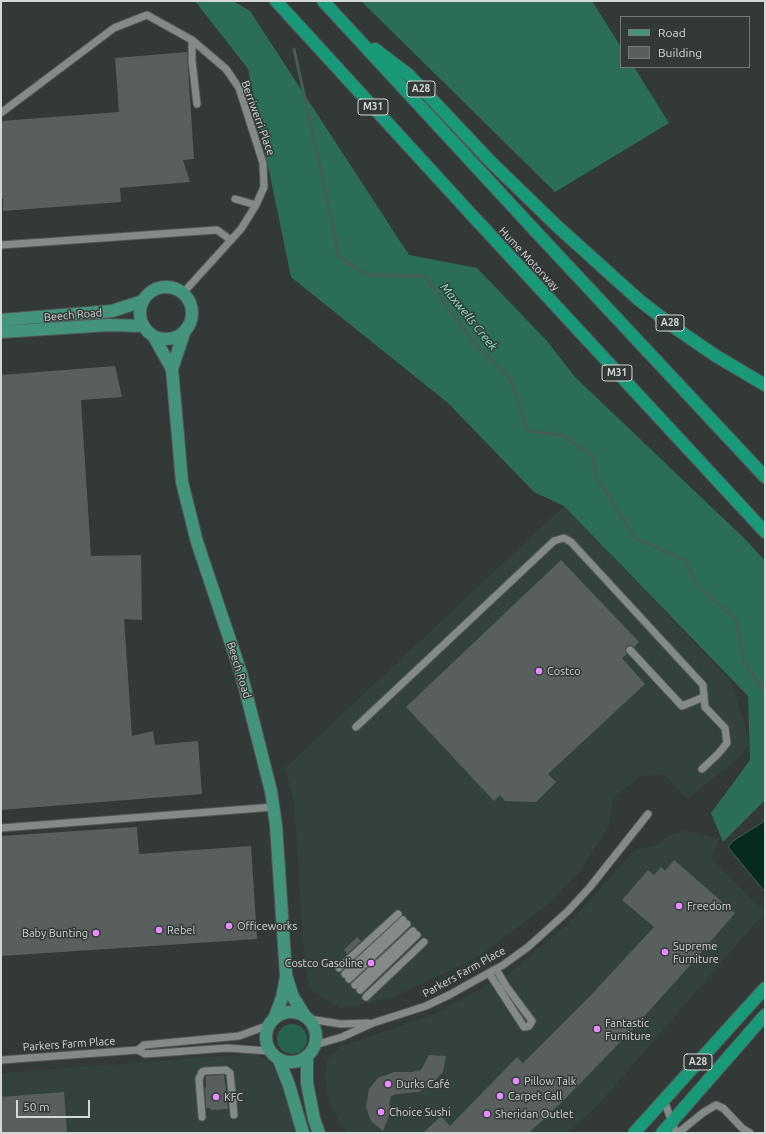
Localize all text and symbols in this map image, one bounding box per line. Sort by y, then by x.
legend [620,16,750,68]
text: Road [658,26,686,39]
text: Building [658,46,702,59]
street label: Berriwerri Place [238,79,278,157]
road number: A28 [407,81,435,97]
road number: M31 [358,99,388,115]
street label: Hume Motorway [496,224,562,294]
water label: Maxwells Creek [437,280,501,354]
street label: Beech Road [43,306,103,324]
road number: A28 [656,315,684,331]
road number: M31 [602,365,632,381]
street label: Beech Road [224,640,254,700]
place label: Costco [547,664,581,678]
marker: Costco [534,666,544,676]
place label: Freedom [687,899,731,913]
marker: Freedom [674,901,684,911]
place label: Officeworks [237,919,297,933]
marker: Officeworks [224,921,234,931]
place label: Rebel [167,923,195,937]
marker: Rebel [154,925,164,935]
place label: Baby Bunting [22,926,88,940]
marker: Baby Bunting [91,928,101,938]
place label: Supreme Furniture [673,939,719,965]
street label: Parkers Farm Place [420,944,508,1000]
marker: Supreme Furniture [660,947,670,957]
place label: Costco Gasoline [285,956,363,970]
marker: Costco Gasoline [366,958,376,968]
place label: Fantastic Furniture [605,1016,651,1042]
marker: Fantastic Furniture [592,1024,602,1034]
street label: Parkers Farm Place [22,1034,116,1054]
road number: A28 [684,1054,712,1070]
place label: Pillow Talk [524,1074,576,1088]
marker: Pillow Talk [511,1076,521,1086]
place label: Durks Café [396,1077,450,1091]
marker: Durks Café [383,1079,393,1089]
place label: Carpet Call [508,1089,562,1103]
place label: KFC [224,1090,243,1104]
marker: Carpet Call [495,1091,505,1101]
scale bar [18,1092,92,1118]
marker: KFC [211,1092,221,1102]
text: 50 m [23,1100,50,1113]
place label: Choice Sushi [389,1105,451,1119]
marker: Choice Sushi [376,1107,386,1117]
place label: Sheridan Outlet [495,1107,573,1121]
marker: Sheridan Outlet [482,1109,492,1119]

